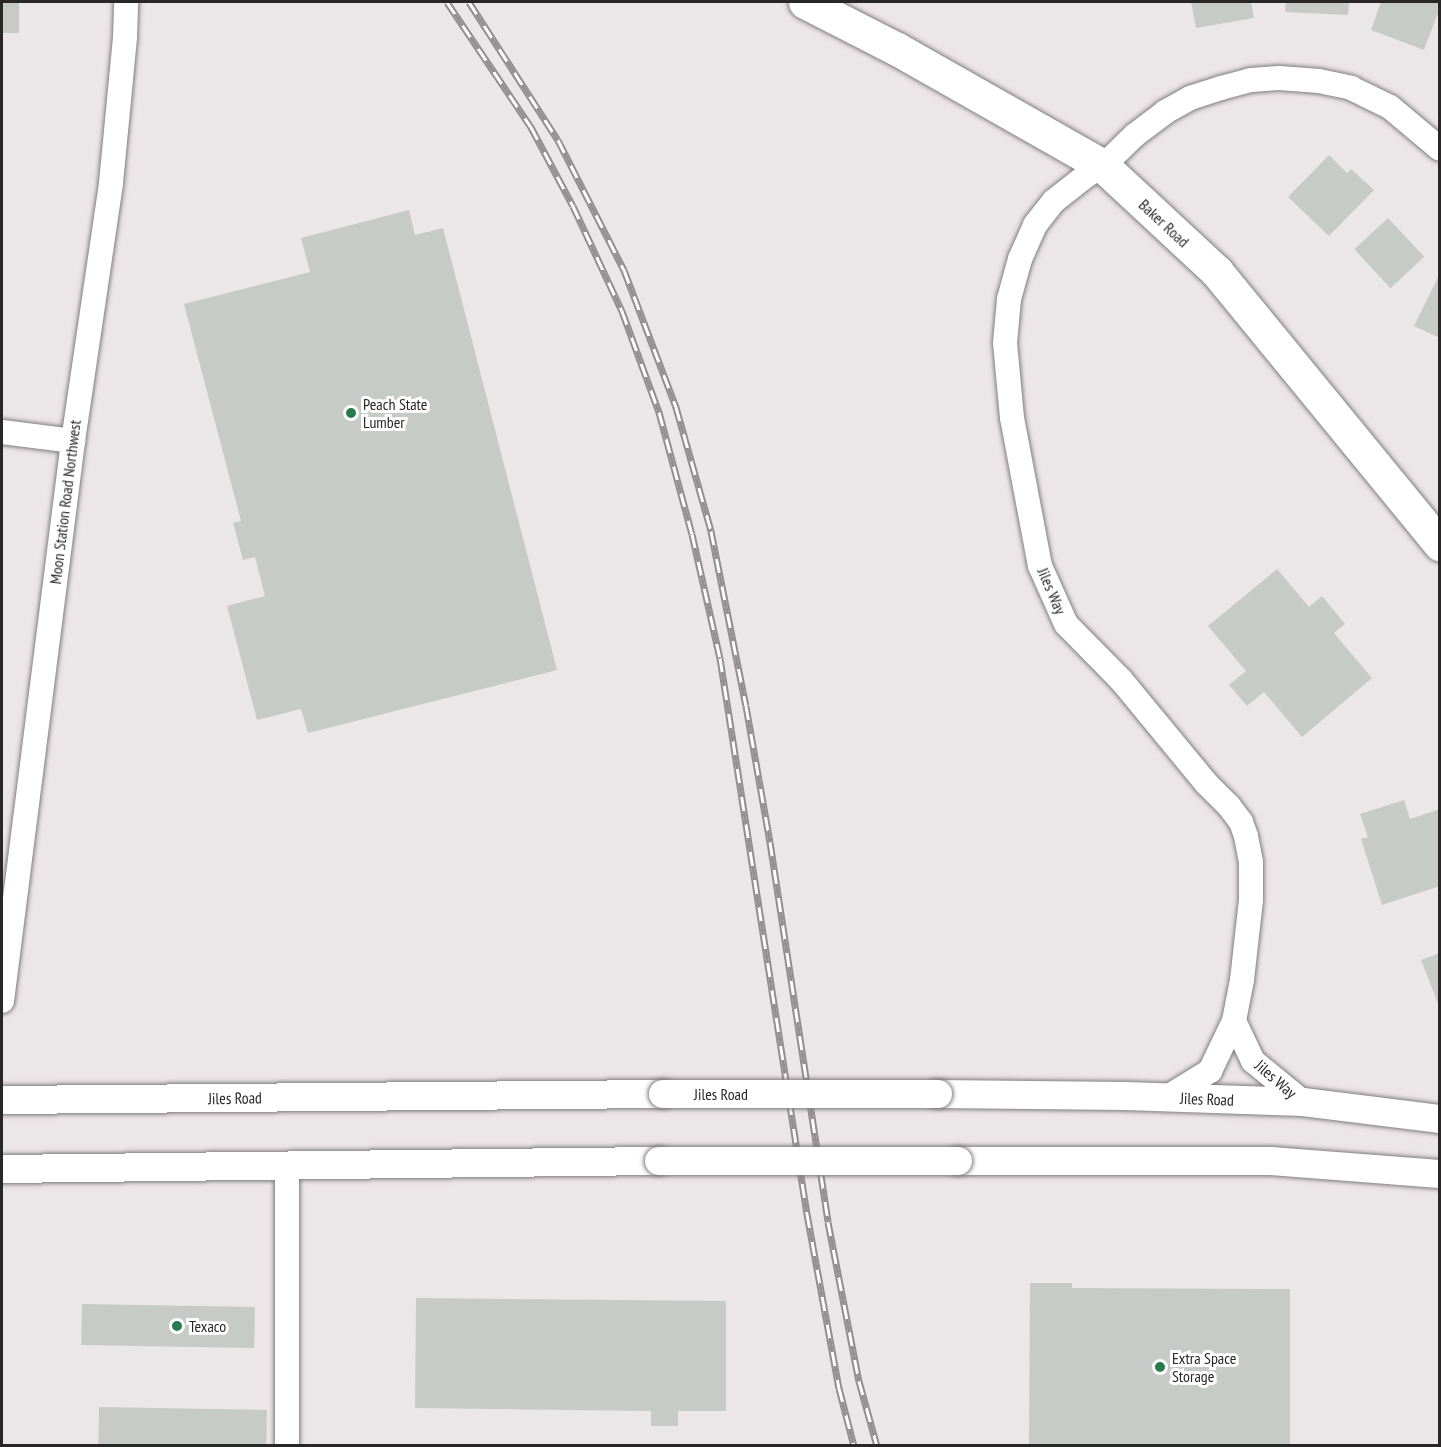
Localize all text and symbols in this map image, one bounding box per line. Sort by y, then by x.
street label: Baker Road [1135,195,1193,251]
place label: Peach State Lumber [363,394,427,432]
marker: Peach State Lumber [344,406,358,420]
street label: Moon Station Road Northwest [45,419,85,585]
street label: Jiles Way [1034,565,1070,617]
street label: Jiles Way [1251,1056,1301,1102]
street label: Jiles Road [694,1084,748,1104]
street label: Jiles Road [208,1088,262,1108]
street label: Jiles Road [1180,1088,1234,1110]
place label: Texaco [189,1316,226,1336]
marker: Texaco [170,1319,184,1333]
place label: Extra Space Storage [1172,1348,1236,1386]
marker: Extra Space Storage [1153,1360,1167,1374]

